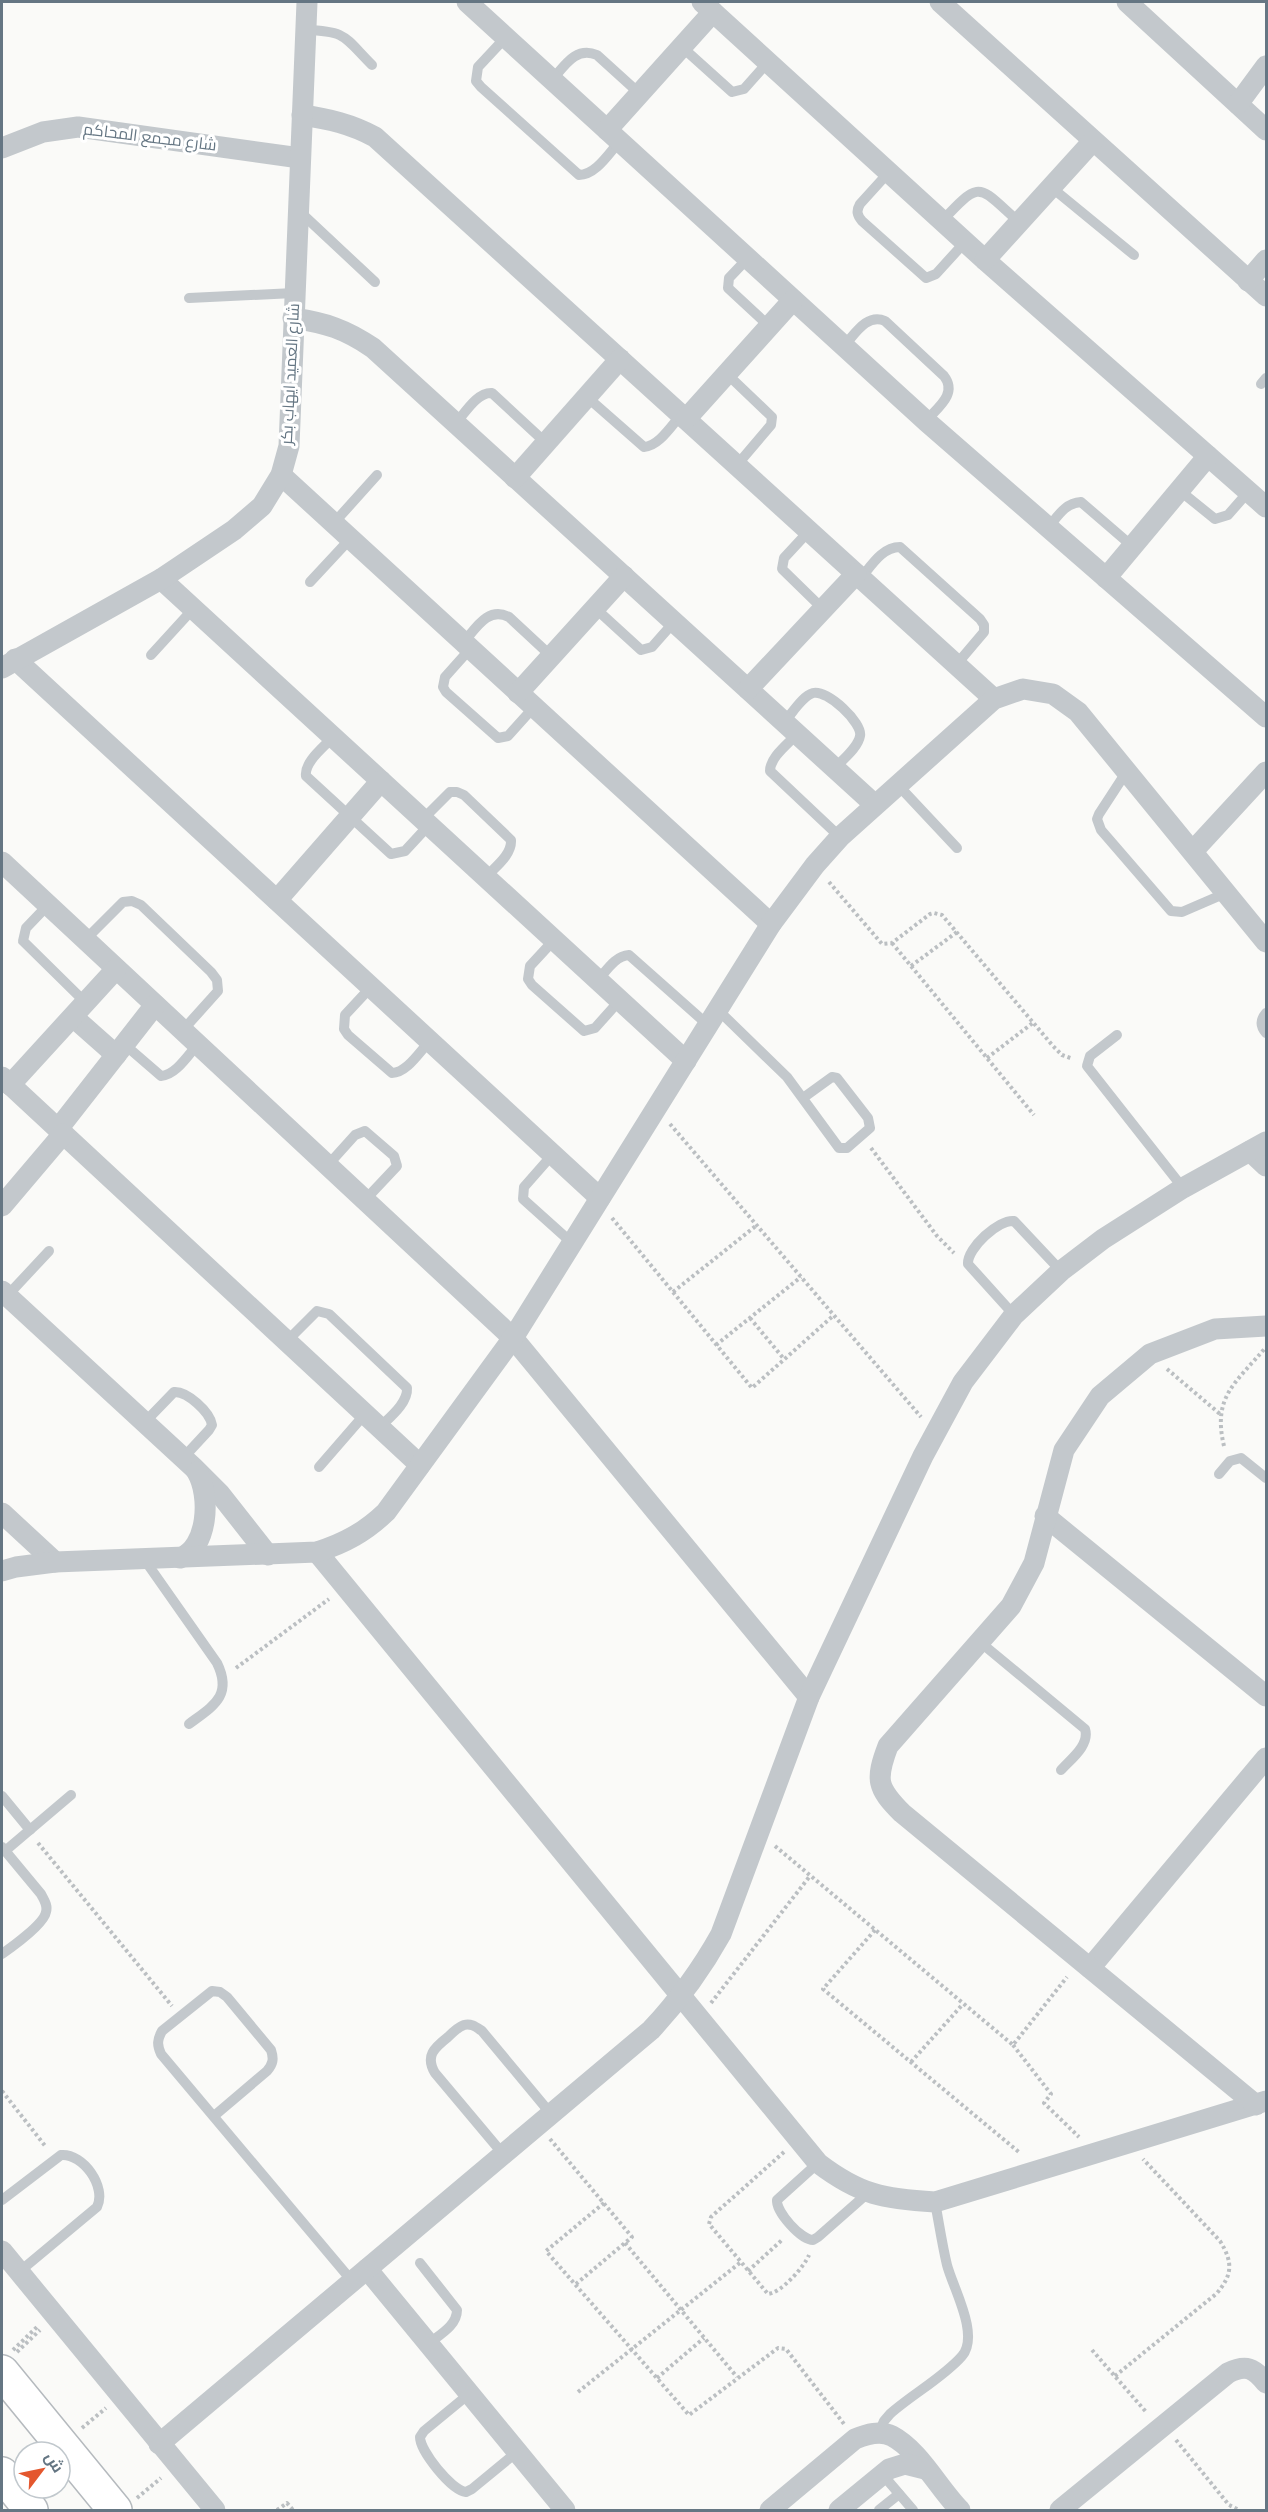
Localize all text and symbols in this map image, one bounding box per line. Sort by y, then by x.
street label: شارع مجمع المحاكم [82,119,218,157]
street label: شارع العميد ايهاب بكر [277,303,305,446]
north arrow [12,2440,72,2500]
text: ش [41,2449,68,2476]

